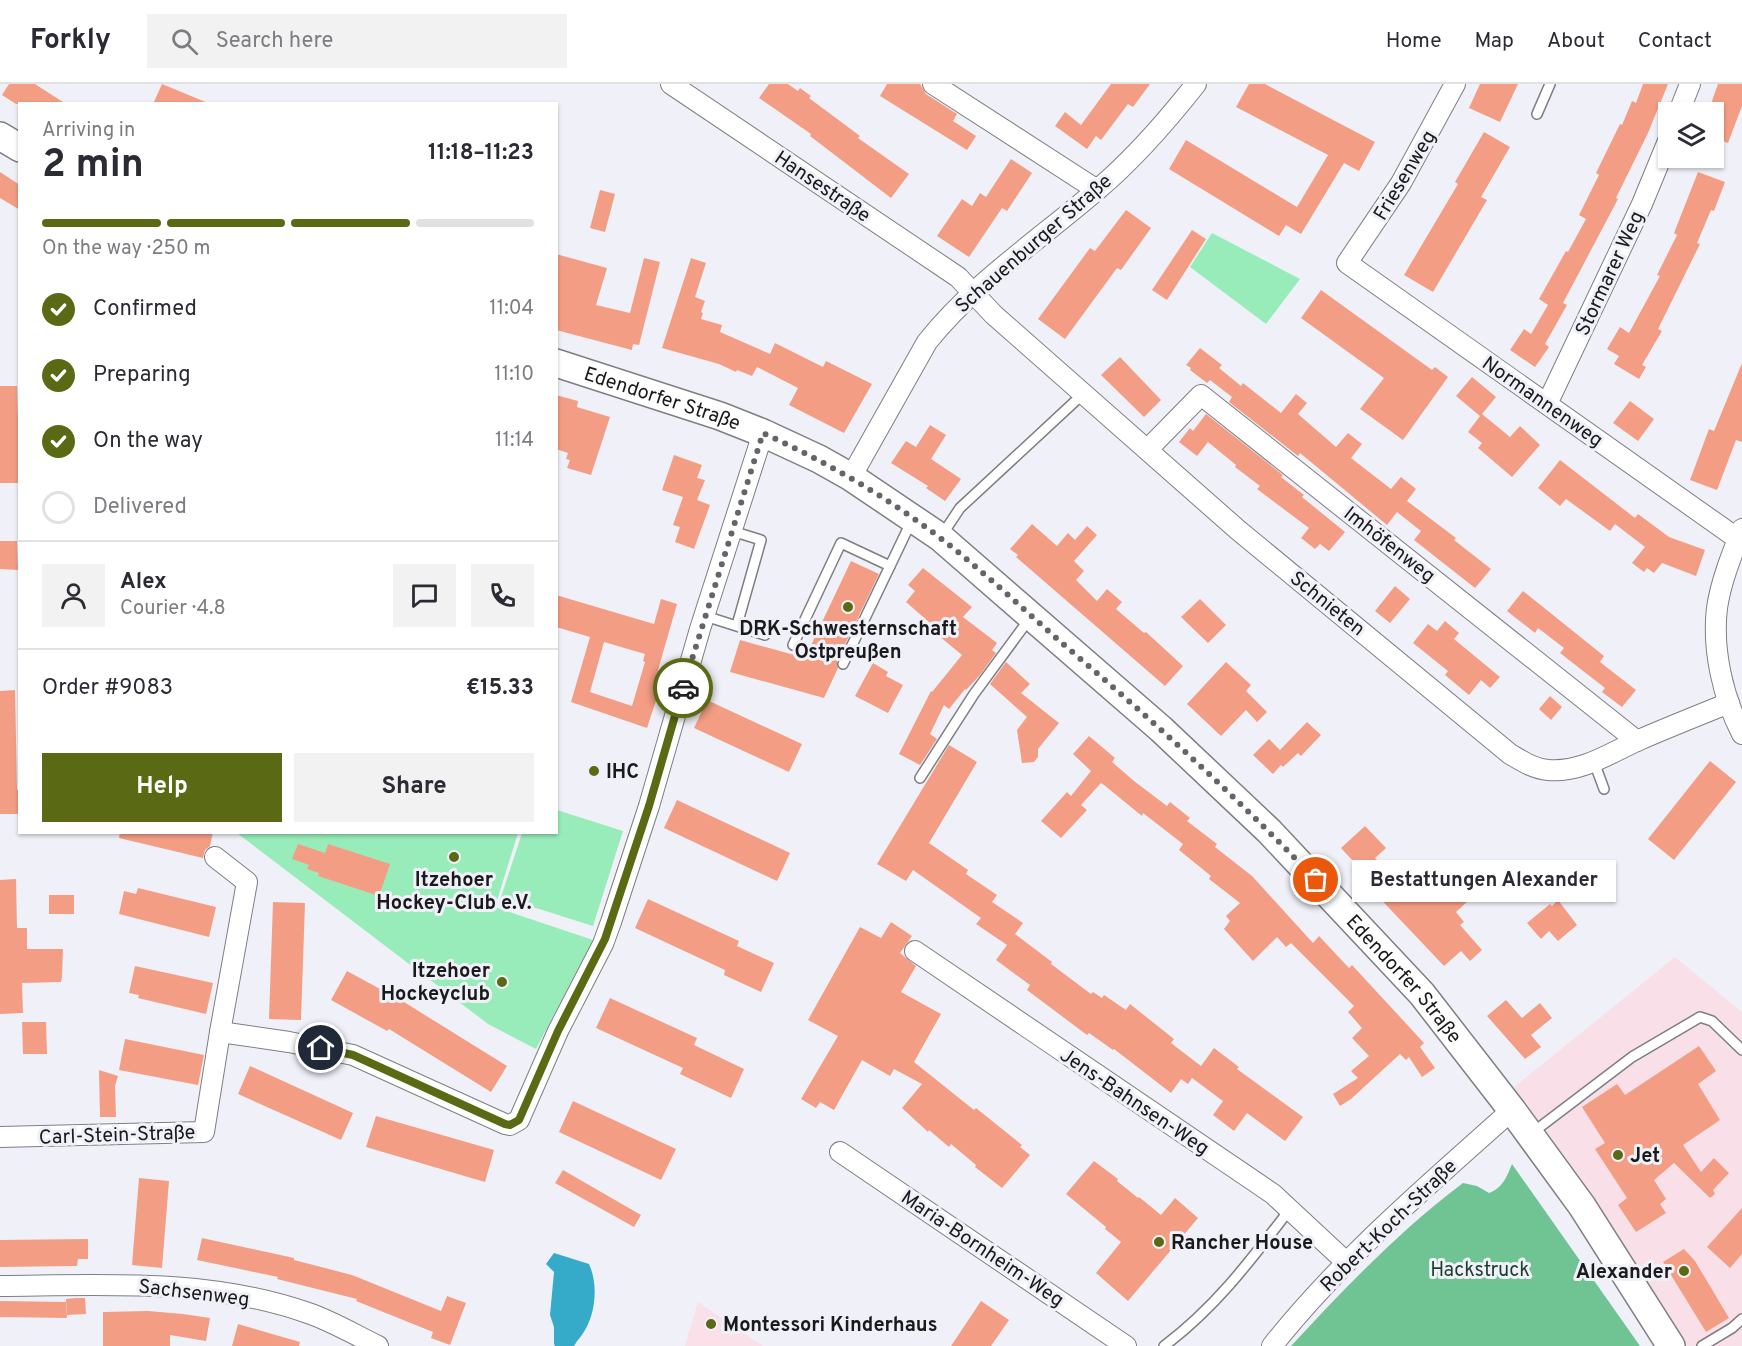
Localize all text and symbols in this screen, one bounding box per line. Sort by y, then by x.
search box [147,14,567,68]
text: Forkly [30,23,111,59]
icon: search [168,25,201,58]
text: Search here [216,28,333,55]
text: Home [1386,28,1442,55]
text: Map [1475,28,1514,55]
text: About [1547,28,1605,55]
text: Contact [1638,28,1712,55]
map controls [1658,102,1724,168]
button: layers [1658,102,1724,168]
text: Arriving in [42,118,135,144]
street label: Friesenweg [1369,126,1443,226]
text: 11:18–11:23 [428,140,534,167]
text: 2 min [42,142,144,191]
street label: Hansestraße [769,146,875,229]
street label: Schauenburger Straße [950,169,1118,320]
street label: Stormarer Weg [1571,207,1651,340]
text: On the way · 250 m [42,236,210,262]
icon: check [42,293,75,326]
text: Confirmed [93,296,197,323]
text: 11:04 [489,296,534,322]
street label: Normannenweg [1476,351,1608,454]
icon: check [42,359,75,392]
text: Preparing [93,362,191,389]
text: 11:10 [494,362,534,388]
street label: Edendorfer Straße [580,362,744,438]
icon: check [42,425,75,458]
text: On the way [93,428,203,455]
text: 11:14 [495,428,534,454]
text: Delivered [93,494,187,521]
street label: Imhöfenweg [1337,501,1440,590]
button: person [42,564,105,627]
button: chat [393,564,456,627]
button: phone [471,564,534,627]
street label: Schnieten [1284,566,1370,643]
text: Alex [120,569,167,596]
text: Courier · 4.8 [120,596,226,622]
marker: DRK-Schwesternschaft Ostpreußen [841,600,855,614]
place label: DRK-Schwesternschaft Ostpreußen [739,617,957,666]
courier [653,658,713,718]
icon: car [667,672,700,705]
text: Order #9083 [42,675,173,702]
text: €15.33 [466,675,534,702]
button: Help [42,753,282,822]
button: Share [294,753,534,822]
place label: IHC [606,760,639,786]
marker: IHC [587,764,601,778]
marker: Itzehoer Hockey-Club e.V. [447,850,461,864]
pin [1290,854,1341,905]
callout: Bestattungen Alexander [1352,859,1616,901]
icon: bag [1299,863,1332,896]
place label: Itzehoer Hockey-Club e.V. [376,868,532,917]
text: Bestattungen Alexander [1370,868,1598,894]
street label: Edendorfer Straße [1339,910,1466,1049]
place label: Itzehoer Hockeyclub [381,959,491,1008]
marker: Itzehoer Hockeyclub [495,975,509,989]
pin [295,1022,346,1073]
icon: home [304,1031,337,1064]
street label: Jens-Bahnsen-Weg [1054,1043,1214,1162]
street label: Carl-Stein-Straße [38,1120,196,1152]
place label: Jet [1630,1144,1660,1170]
marker: Jet [1611,1148,1625,1162]
street label: Robert-Koch-Straße [1315,1154,1463,1298]
street label: Maria-Bornheim-Weg [895,1185,1068,1314]
place label: Rancher House [1171,1231,1313,1257]
marker: Rancher House [1152,1235,1166,1249]
park label: Hackstruck [1430,1258,1530,1284]
place label: Alexander [1576,1260,1673,1286]
marker: Alexander [1677,1264,1691,1278]
street label: Sachsenweg [137,1274,251,1314]
place label: Montessori Kinderhaus [723,1313,938,1339]
marker: Montessori Kinderhaus [704,1317,718,1331]

